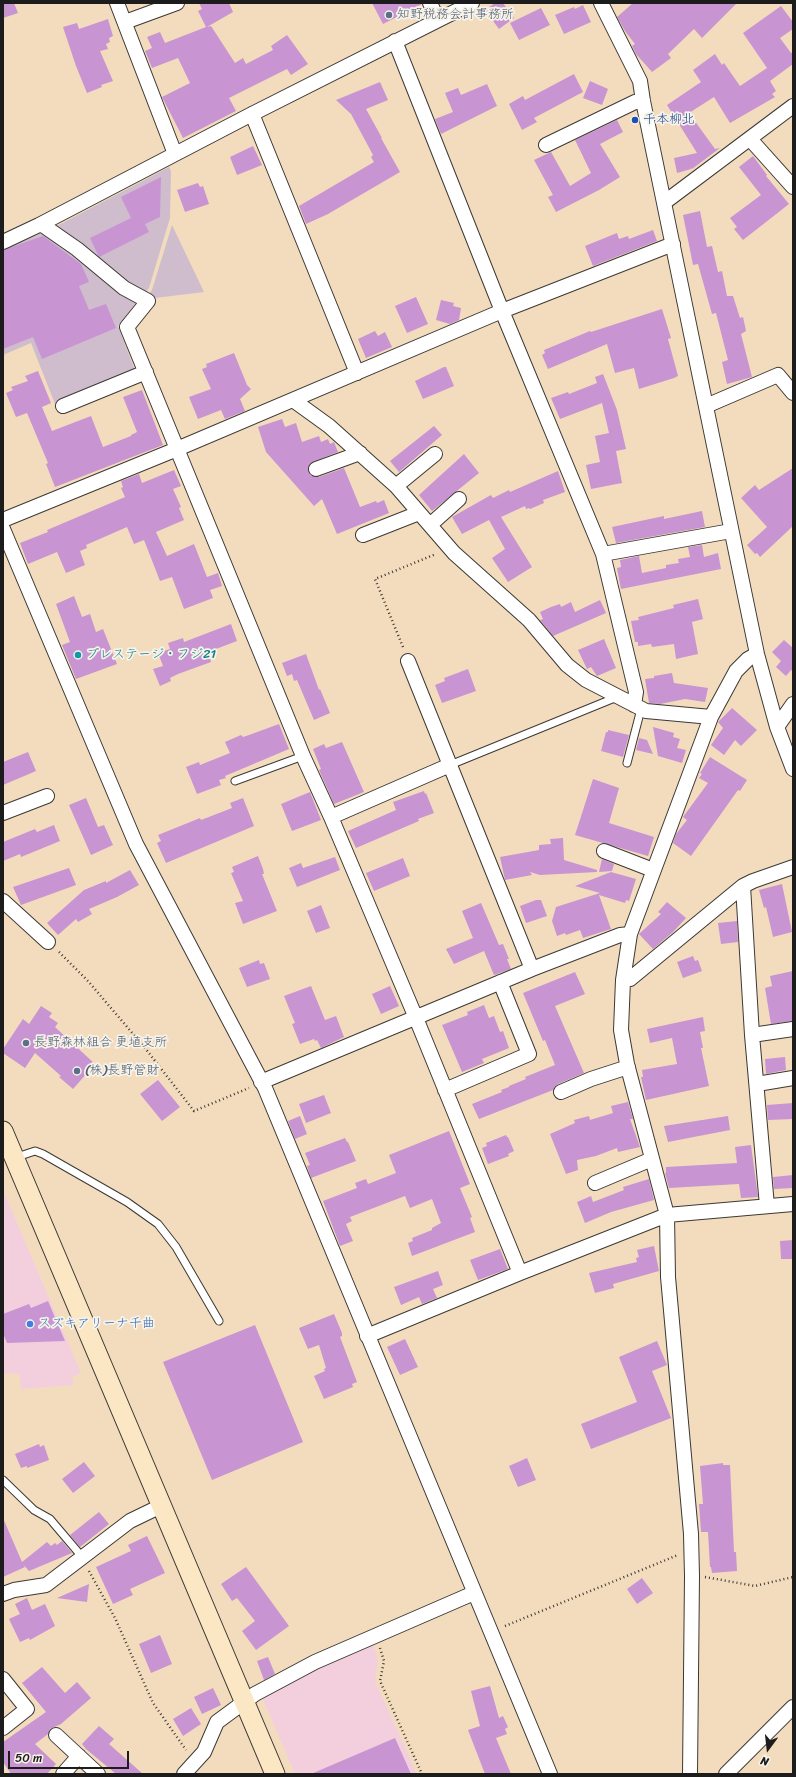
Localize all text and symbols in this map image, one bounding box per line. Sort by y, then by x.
place label: 知野税務会計事務所 [397,7,514,23]
marker: 知野税務会計事務所 [384,10,394,20]
place label: 千本柳北 [643,112,695,128]
marker: 千本柳北 [630,115,640,125]
place label: プレステージ・フジ21 [86,647,216,663]
marker: プレステージ・フジ21 [73,650,83,660]
place label: 長野森林組合 更埴支所 [34,1035,167,1051]
marker: 長野森林組合 更埴支所 [21,1038,31,1048]
place label: (株)長野管財 [85,1063,159,1079]
marker: (株)長野管財 [72,1066,82,1076]
place label: スズキアリーナ千曲 [38,1316,155,1332]
marker: スズキアリーナ千曲 [25,1319,35,1329]
north arrow [748,1729,788,1769]
scale bar [10,1743,131,1769]
text: 50 m [15,1747,42,1769]
text: N [759,1751,771,1771]

